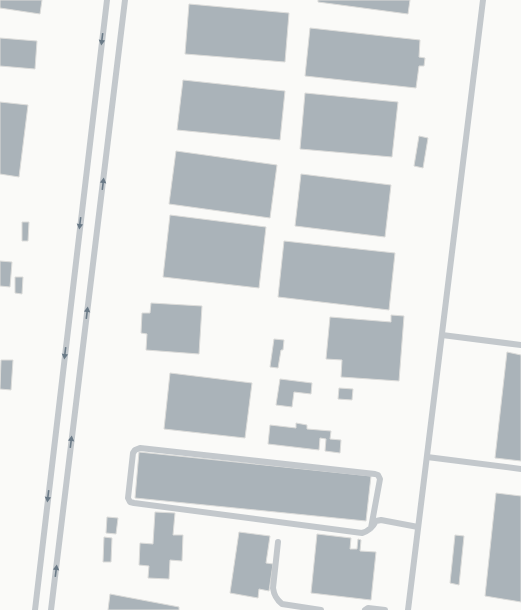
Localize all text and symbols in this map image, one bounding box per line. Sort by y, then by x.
one-way arrow [99,33,105,45]
one-way arrow [100,178,106,190]
one-way arrow [77,217,83,229]
one-way arrow [84,307,90,319]
one-way arrow [62,346,68,359]
one-way arrow [68,436,75,448]
one-way arrow [45,490,51,502]
one-way arrow [53,565,59,577]

